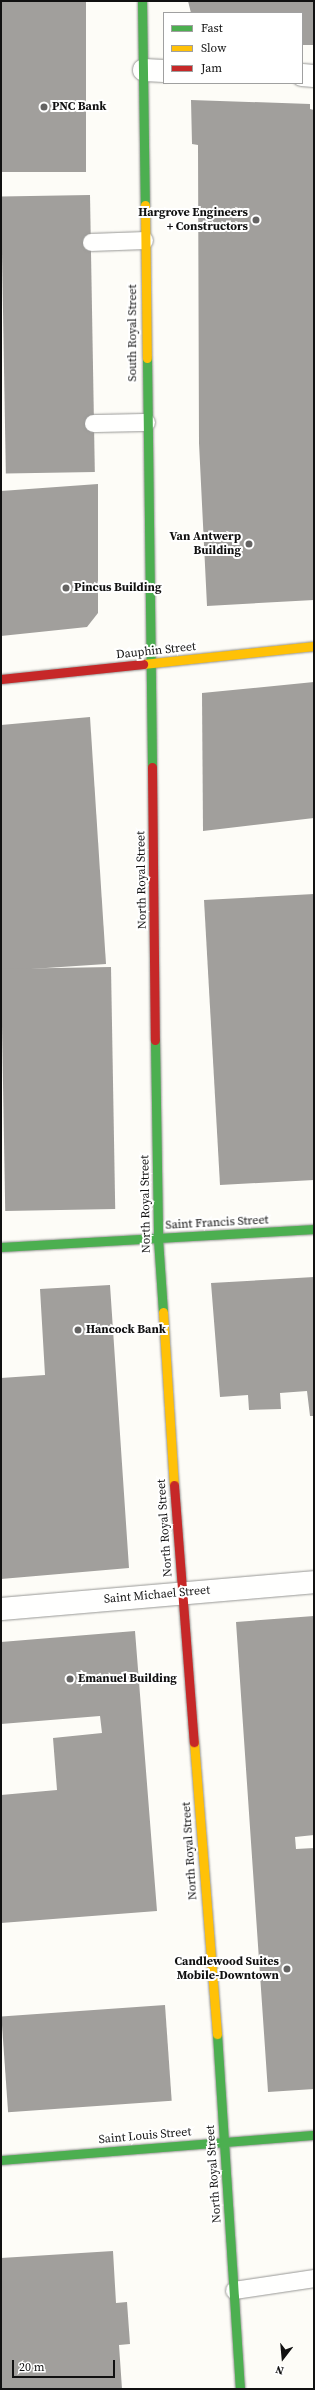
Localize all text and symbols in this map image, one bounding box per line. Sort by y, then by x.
legend [163,12,303,84]
text: Fast [201,20,223,36]
text: Slow [201,40,226,56]
text: Jam [201,60,222,76]
place label: PNC Bank [52,100,107,114]
marker: PNC Bank [39,102,49,112]
place label: Hargrove Engineers + Constructors [138,206,248,234]
marker: Hargrove Engineers + Constructors [251,215,261,225]
street label: South Royal Street [126,284,140,382]
place label: Van Antwerp Building [170,530,241,558]
marker: Van Antwerp Building [244,539,254,549]
place label: Pincus Building [74,581,161,595]
marker: Pincus Building [61,583,71,593]
street label: Dauphin Street [115,640,197,662]
street label: North Royal Street [134,831,150,929]
street label: North Royal Street [138,1155,154,1253]
street label: Saint Francis Street [165,1213,269,1233]
place label: Hancock Bank [86,1323,166,1337]
marker: Hancock Bank [73,1325,83,1335]
street label: North Royal Street [154,1479,176,1577]
street label: Saint Michael Street [103,1583,211,1607]
place label: Emanuel Building [78,1672,177,1686]
marker: Emanuel Building [65,1674,75,1684]
street label: North Royal Street [179,1802,201,1900]
place label: Candlewood Suites Mobile-Downtown [175,1955,279,1983]
marker: Candlewood Suites Mobile-Downtown [282,1964,292,1974]
street label: Saint Louis Street [98,2125,192,2147]
street label: North Royal Street [203,2125,225,2223]
north arrow [263,2338,303,2378]
scale bar [14,2352,117,2378]
text: 20 m [19,2359,45,2375]
text: N [274,2362,285,2378]

